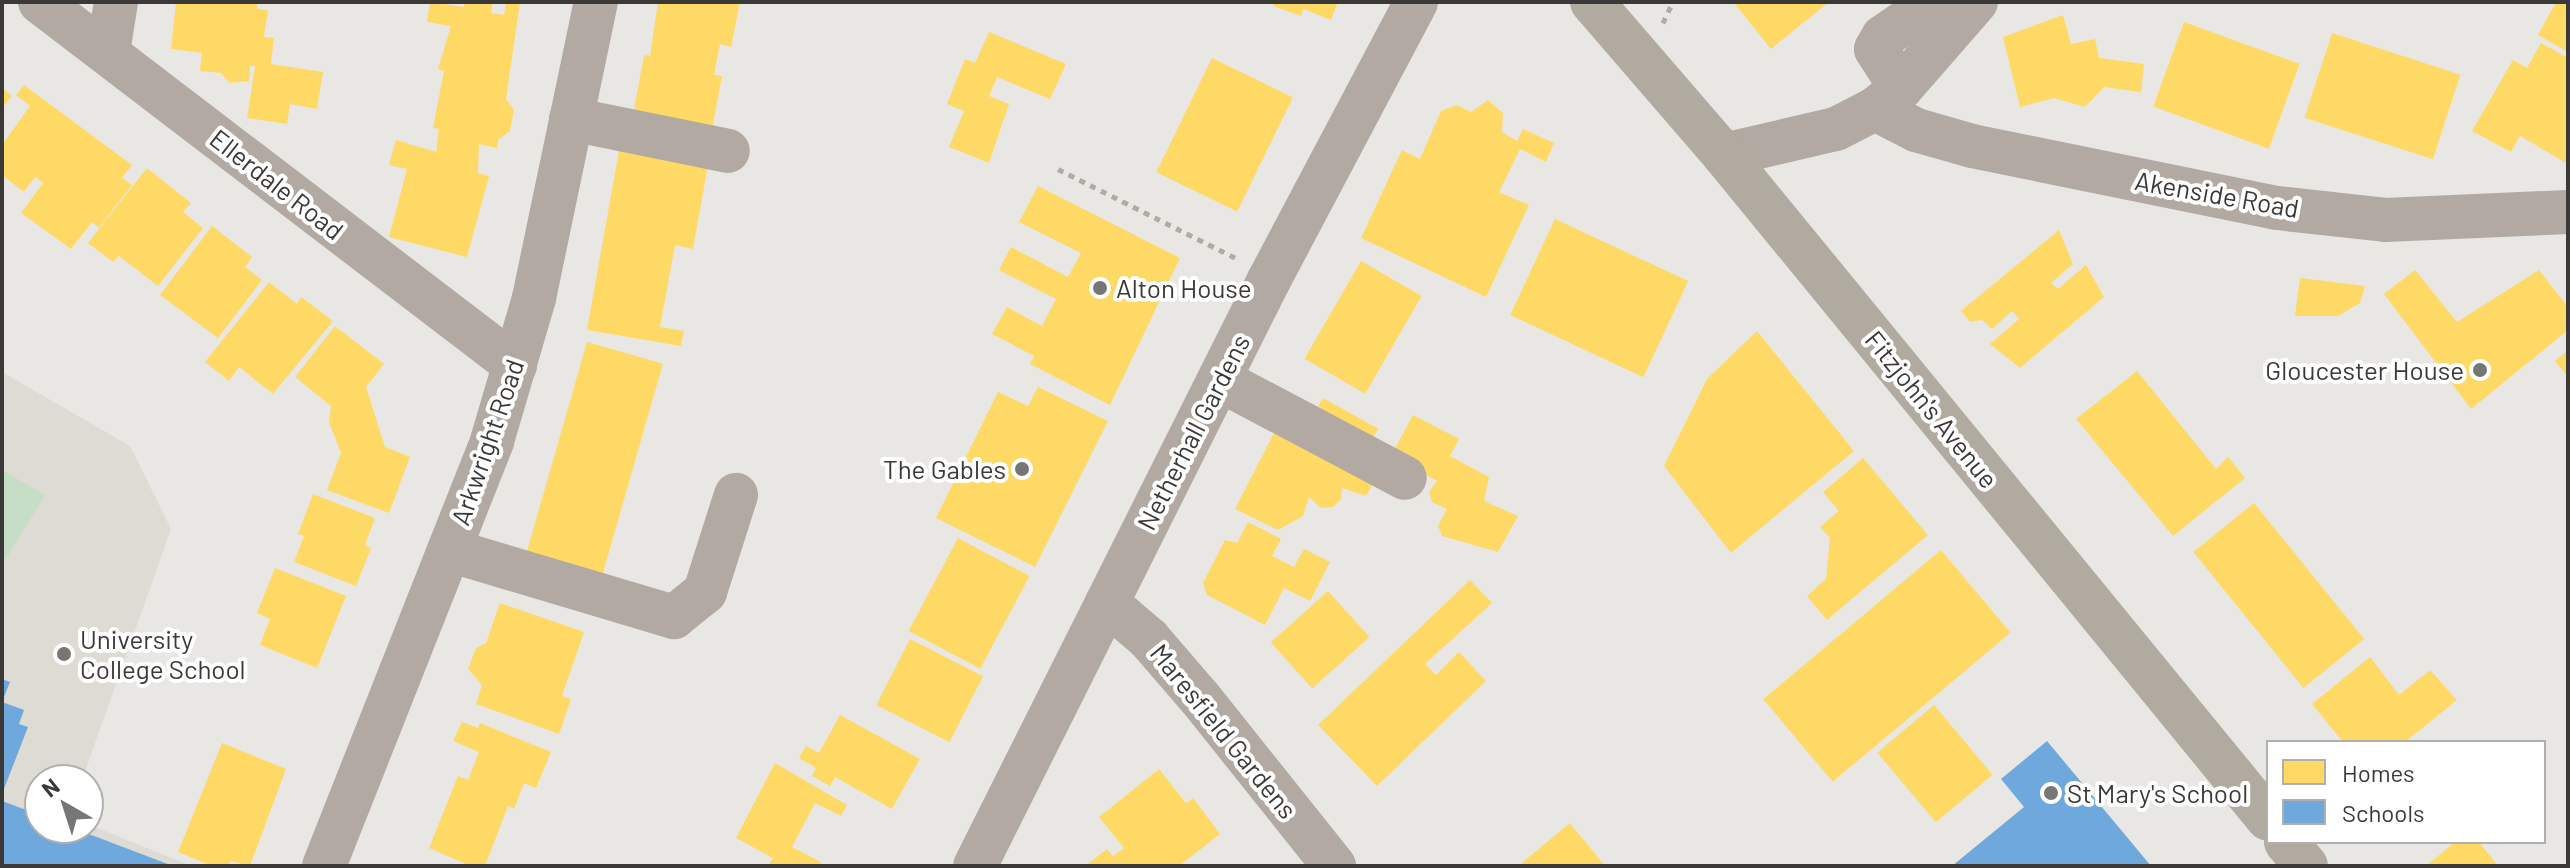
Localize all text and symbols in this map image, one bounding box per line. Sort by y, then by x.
street label: Ellerdale Road [204,122,350,246]
street label: Akenside Road [2133,164,2301,224]
place label: Alton House [1116,272,1252,304]
marker: Alton House [1091,279,1109,297]
street label: Fitzjohn's Avenue [1859,324,2005,494]
street label: Netherhall Gardens [1130,329,1256,535]
place label: Gloucester House [2265,354,2464,386]
street label: Arkwright Road [444,355,530,529]
marker: Gloucester House [2471,361,2489,379]
place label: The Gables [883,453,1006,485]
marker: The Gables [1013,460,1031,478]
place label: University College School [80,623,246,684]
street label: Maresfield Gardens [1144,637,1304,825]
marker: University College School [55,645,73,663]
legend [2266,740,2546,844]
text: Homes [2342,758,2415,787]
north arrow [24,764,104,844]
text: N [36,772,64,802]
place label: St Mary's School [2067,777,2248,809]
marker: St Mary's School [2042,784,2060,802]
text: Schools [2342,798,2425,827]

